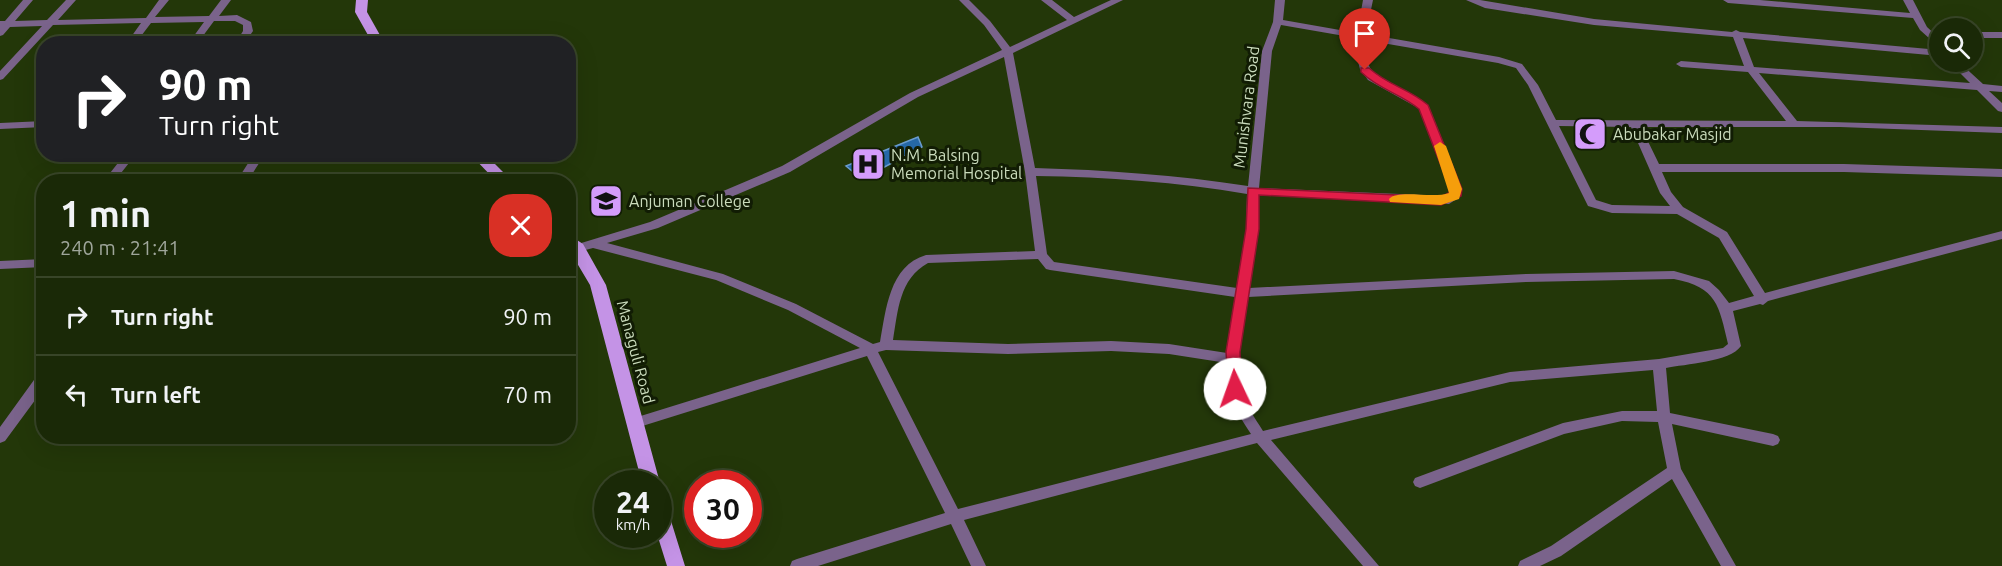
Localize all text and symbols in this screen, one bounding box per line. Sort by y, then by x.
pin [1339,8,1390,70]
icon: arrive [1348,17,1381,50]
map controls [1929,18,1983,72]
button: search [1929,18,1983,72]
street label: Munishvara Road [1230,45,1262,169]
icon: right [60,60,138,138]
text: 90 m [159,61,253,108]
text: Turn right [159,110,279,140]
mosque icon: Abubakar Masjid [1572,116,1608,152]
place label: Abubakar Masjid [1613,125,1732,143]
hospital icon: N.M. Balsing Memorial Hospital [850,146,886,182]
place label: N.M. Balsing Memorial Hospital [891,146,1022,182]
school or university icon: Anjuman College [588,183,624,219]
place label: Anjuman College [629,192,751,210]
text: 1 min [60,193,151,234]
button: close [489,194,552,257]
text: 240 m · 21:41 [60,236,180,259]
street label: Managuli Road [614,298,658,406]
icon: right [60,300,93,333]
text: Turn right [111,304,213,329]
text: 90 m [503,304,552,329]
position arrow [1203,357,1267,421]
icon: left [60,378,93,411]
text: Turn left [111,382,201,407]
text: 70 m [503,382,552,407]
speed limit sign: 30 [684,470,762,548]
text: 24 [616,485,650,519]
text: km/h [616,516,650,533]

